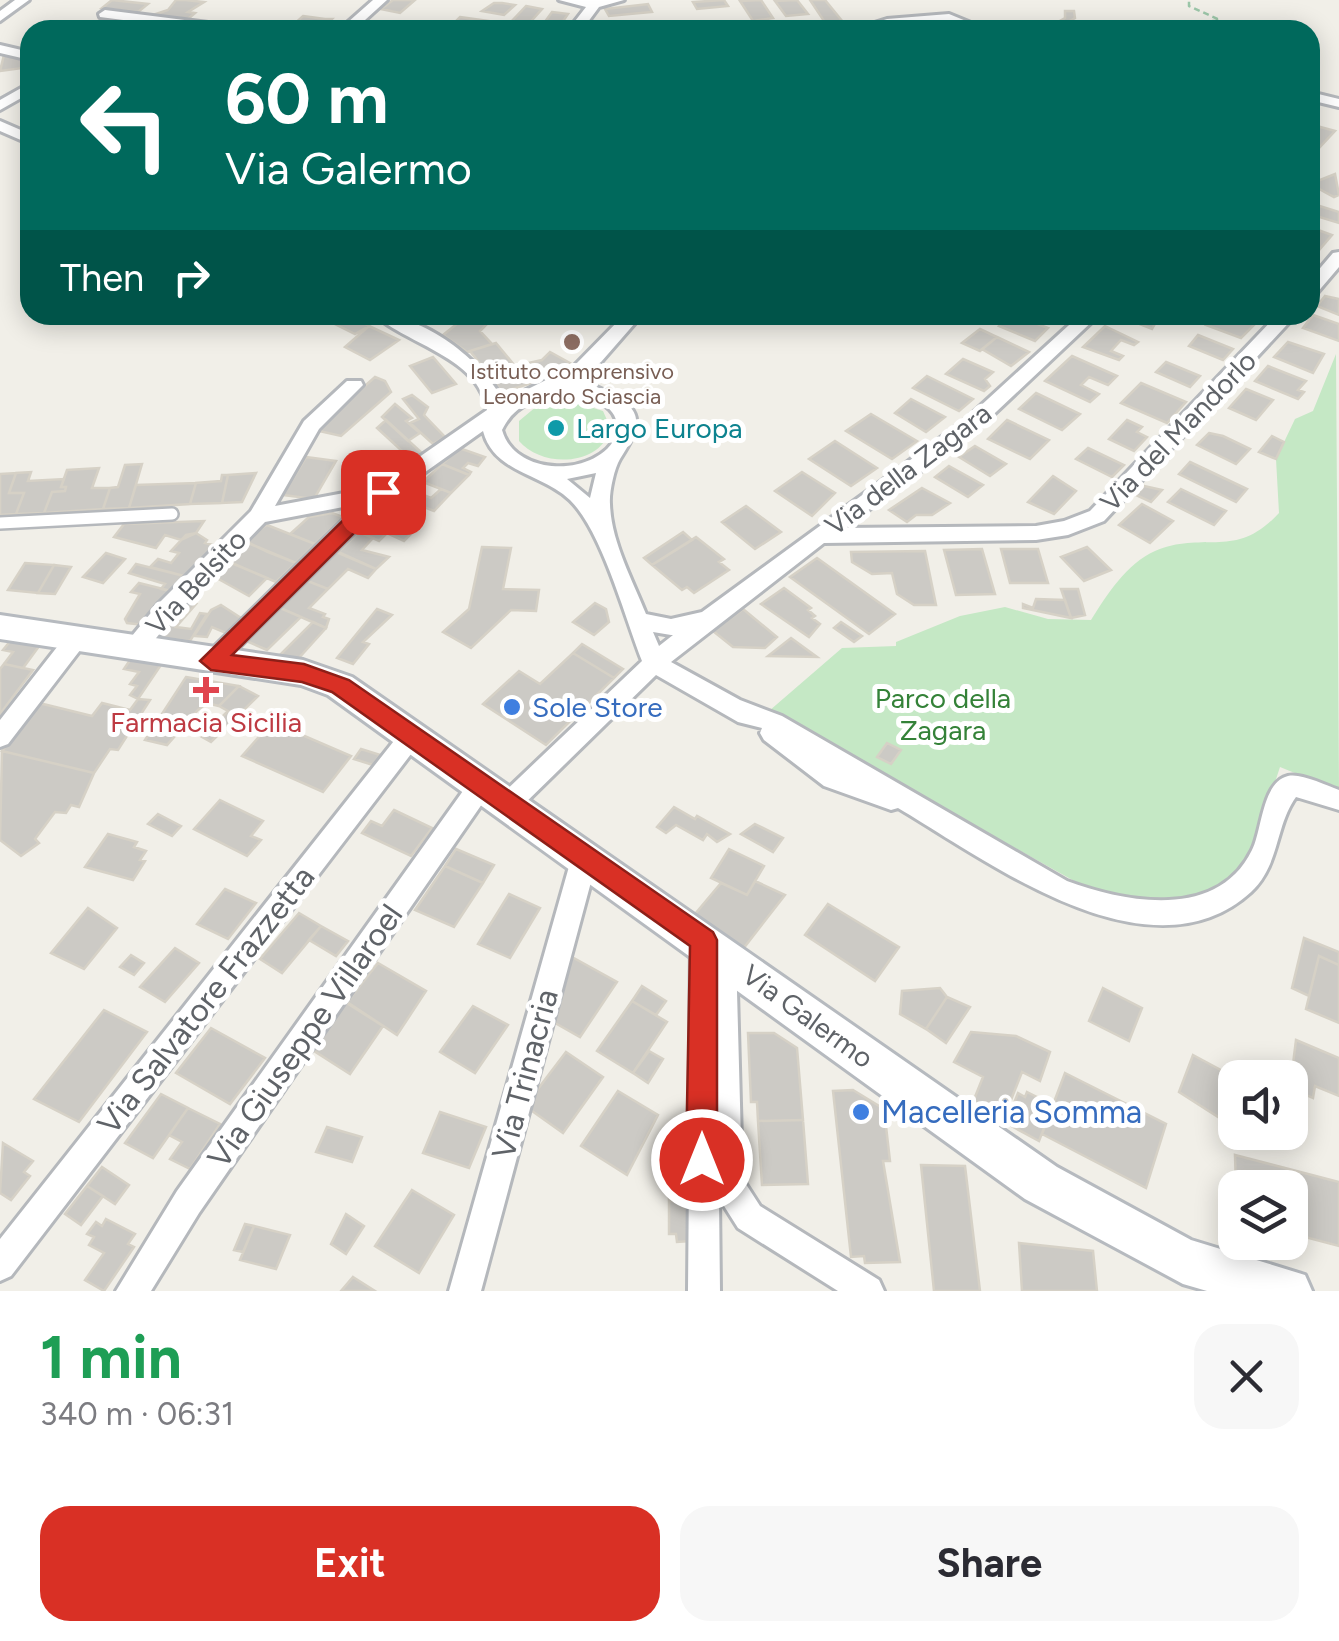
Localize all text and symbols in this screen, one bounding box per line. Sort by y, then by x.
text: 60 m [225,56,389,141]
icon: left [60,60,190,190]
text: Via Galermo [225,141,472,195]
icon: right [164,250,219,305]
text: Then [60,255,144,301]
marker: Istituto comprensivo Leonardo Sciascia [561,331,583,353]
street label: Via del Mandorlo [1093,344,1263,518]
place label: Istituto comprensivo Leonardo Sciascia [470,358,674,410]
street label: Via della Zagara [818,396,998,542]
place label: Largo Europa [576,411,743,445]
marker: Largo Europa [545,417,567,439]
pin [341,450,426,535]
icon: arrive [356,465,411,520]
street label: Via Belsito [139,522,253,642]
marker: Farmacia Sicilia [195,679,217,701]
park label: Parco della Zagara [875,681,1011,747]
place label: Sole Store [532,690,663,724]
marker: Sole Store [501,696,523,718]
place label: Farmacia Sicilia [110,705,302,739]
street label: Via Salvatore Frazzetta [90,858,322,1142]
street label: Via Giuseppe Villaroel [200,897,410,1175]
street label: Via Galermo [736,957,880,1075]
street label: Via Trinacria [484,985,566,1163]
map controls [1218,1060,1308,1260]
button: sound [1218,1060,1308,1150]
place label: Macelleria Somma [881,1093,1142,1131]
marker: Macelleria Somma [850,1101,872,1123]
position arrow [650,1108,754,1212]
button: layers [1218,1170,1308,1260]
text: 1 min [40,1321,182,1393]
button: close [1194,1324,1299,1429]
text: 340 m · 06:31 [40,1395,234,1433]
button: Exit [40,1506,660,1621]
button: Share [680,1506,1299,1621]

